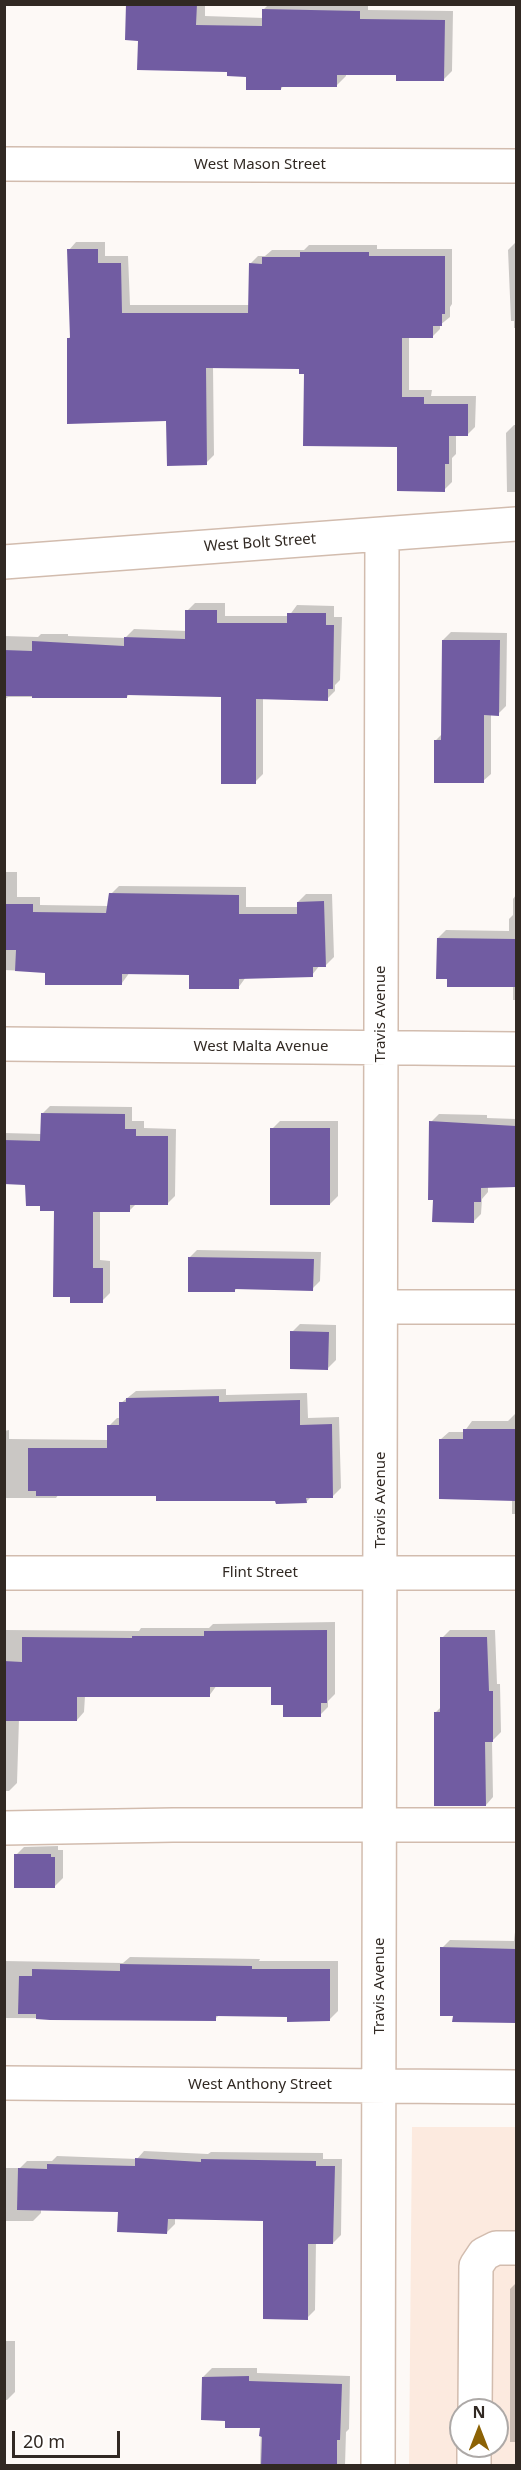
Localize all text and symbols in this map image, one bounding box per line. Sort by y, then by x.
street label: West Mason Street [194,156,326,174]
street label: West Bolt Street [203,530,317,556]
street label: Travis Avenue [372,965,390,1063]
street label: West Malta Avenue [194,1038,328,1056]
street label: Travis Avenue [372,1451,390,1549]
street label: Flint Street [222,1564,298,1582]
street label: Travis Avenue [371,1937,389,2035]
street label: West Anthony Street [188,2076,332,2094]
north arrow [449,2398,509,2458]
text: N [472,2401,486,2423]
scale bar [15,2419,123,2457]
text: 20 m [23,2429,65,2453]

